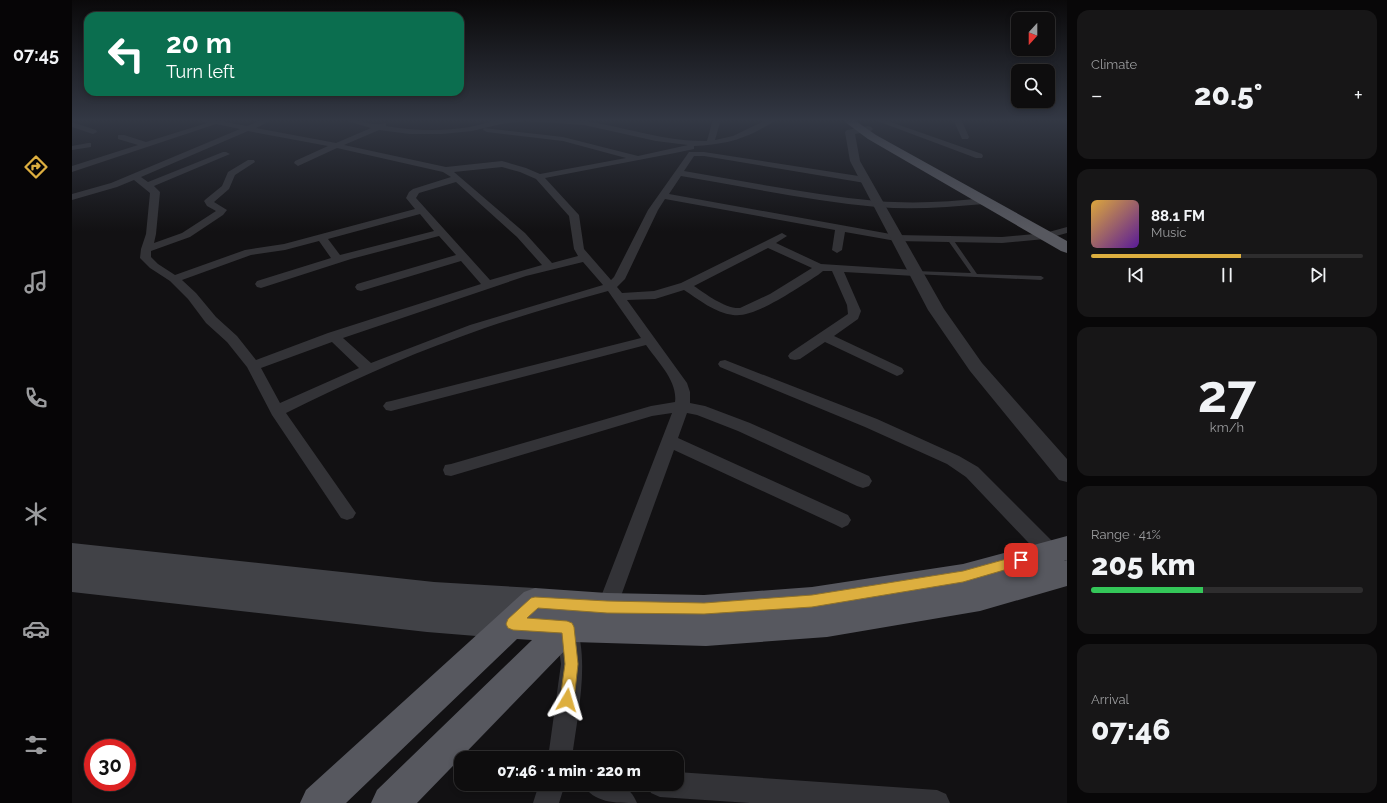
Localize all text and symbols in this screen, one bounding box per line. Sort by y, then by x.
north arrow [1011,12,1055,56]
map controls [1011,12,1055,108]
text: 20 m [166,27,232,60]
icon: left [100,28,152,80]
text: 07:45 [13,44,59,65]
text: Climate [1091,57,1137,72]
text: Turn left [166,61,235,82]
button: search [1011,64,1055,108]
text: 20.5° [1194,77,1263,112]
text: − [1091,82,1103,108]
text: + [1354,82,1363,108]
icon: directions [22,153,50,181]
text: 88.1 FM [1151,207,1205,225]
text: Music [1151,225,1186,240]
icon: previous [1125,264,1147,286]
icon: pause [1216,264,1238,286]
icon: next [1307,264,1329,286]
icon: music [22,268,50,296]
text: 27 [1198,363,1256,424]
icon: phone [22,384,50,412]
text: km/h [1210,420,1244,435]
icon: climate [22,500,50,528]
text: Range · 41% [1091,527,1161,542]
pin [1004,543,1038,577]
text: 205 km [1091,547,1196,582]
icon: arrive [1010,549,1032,571]
icon: car [22,615,50,643]
position arrow [546,679,588,721]
text: Arrival [1091,692,1129,707]
text: 07:46 [1091,712,1171,747]
icon: filters [22,731,50,759]
speed limit sign: 30 [84,739,136,791]
text: 07:46 · 1 min · 220 m [497,762,641,780]

